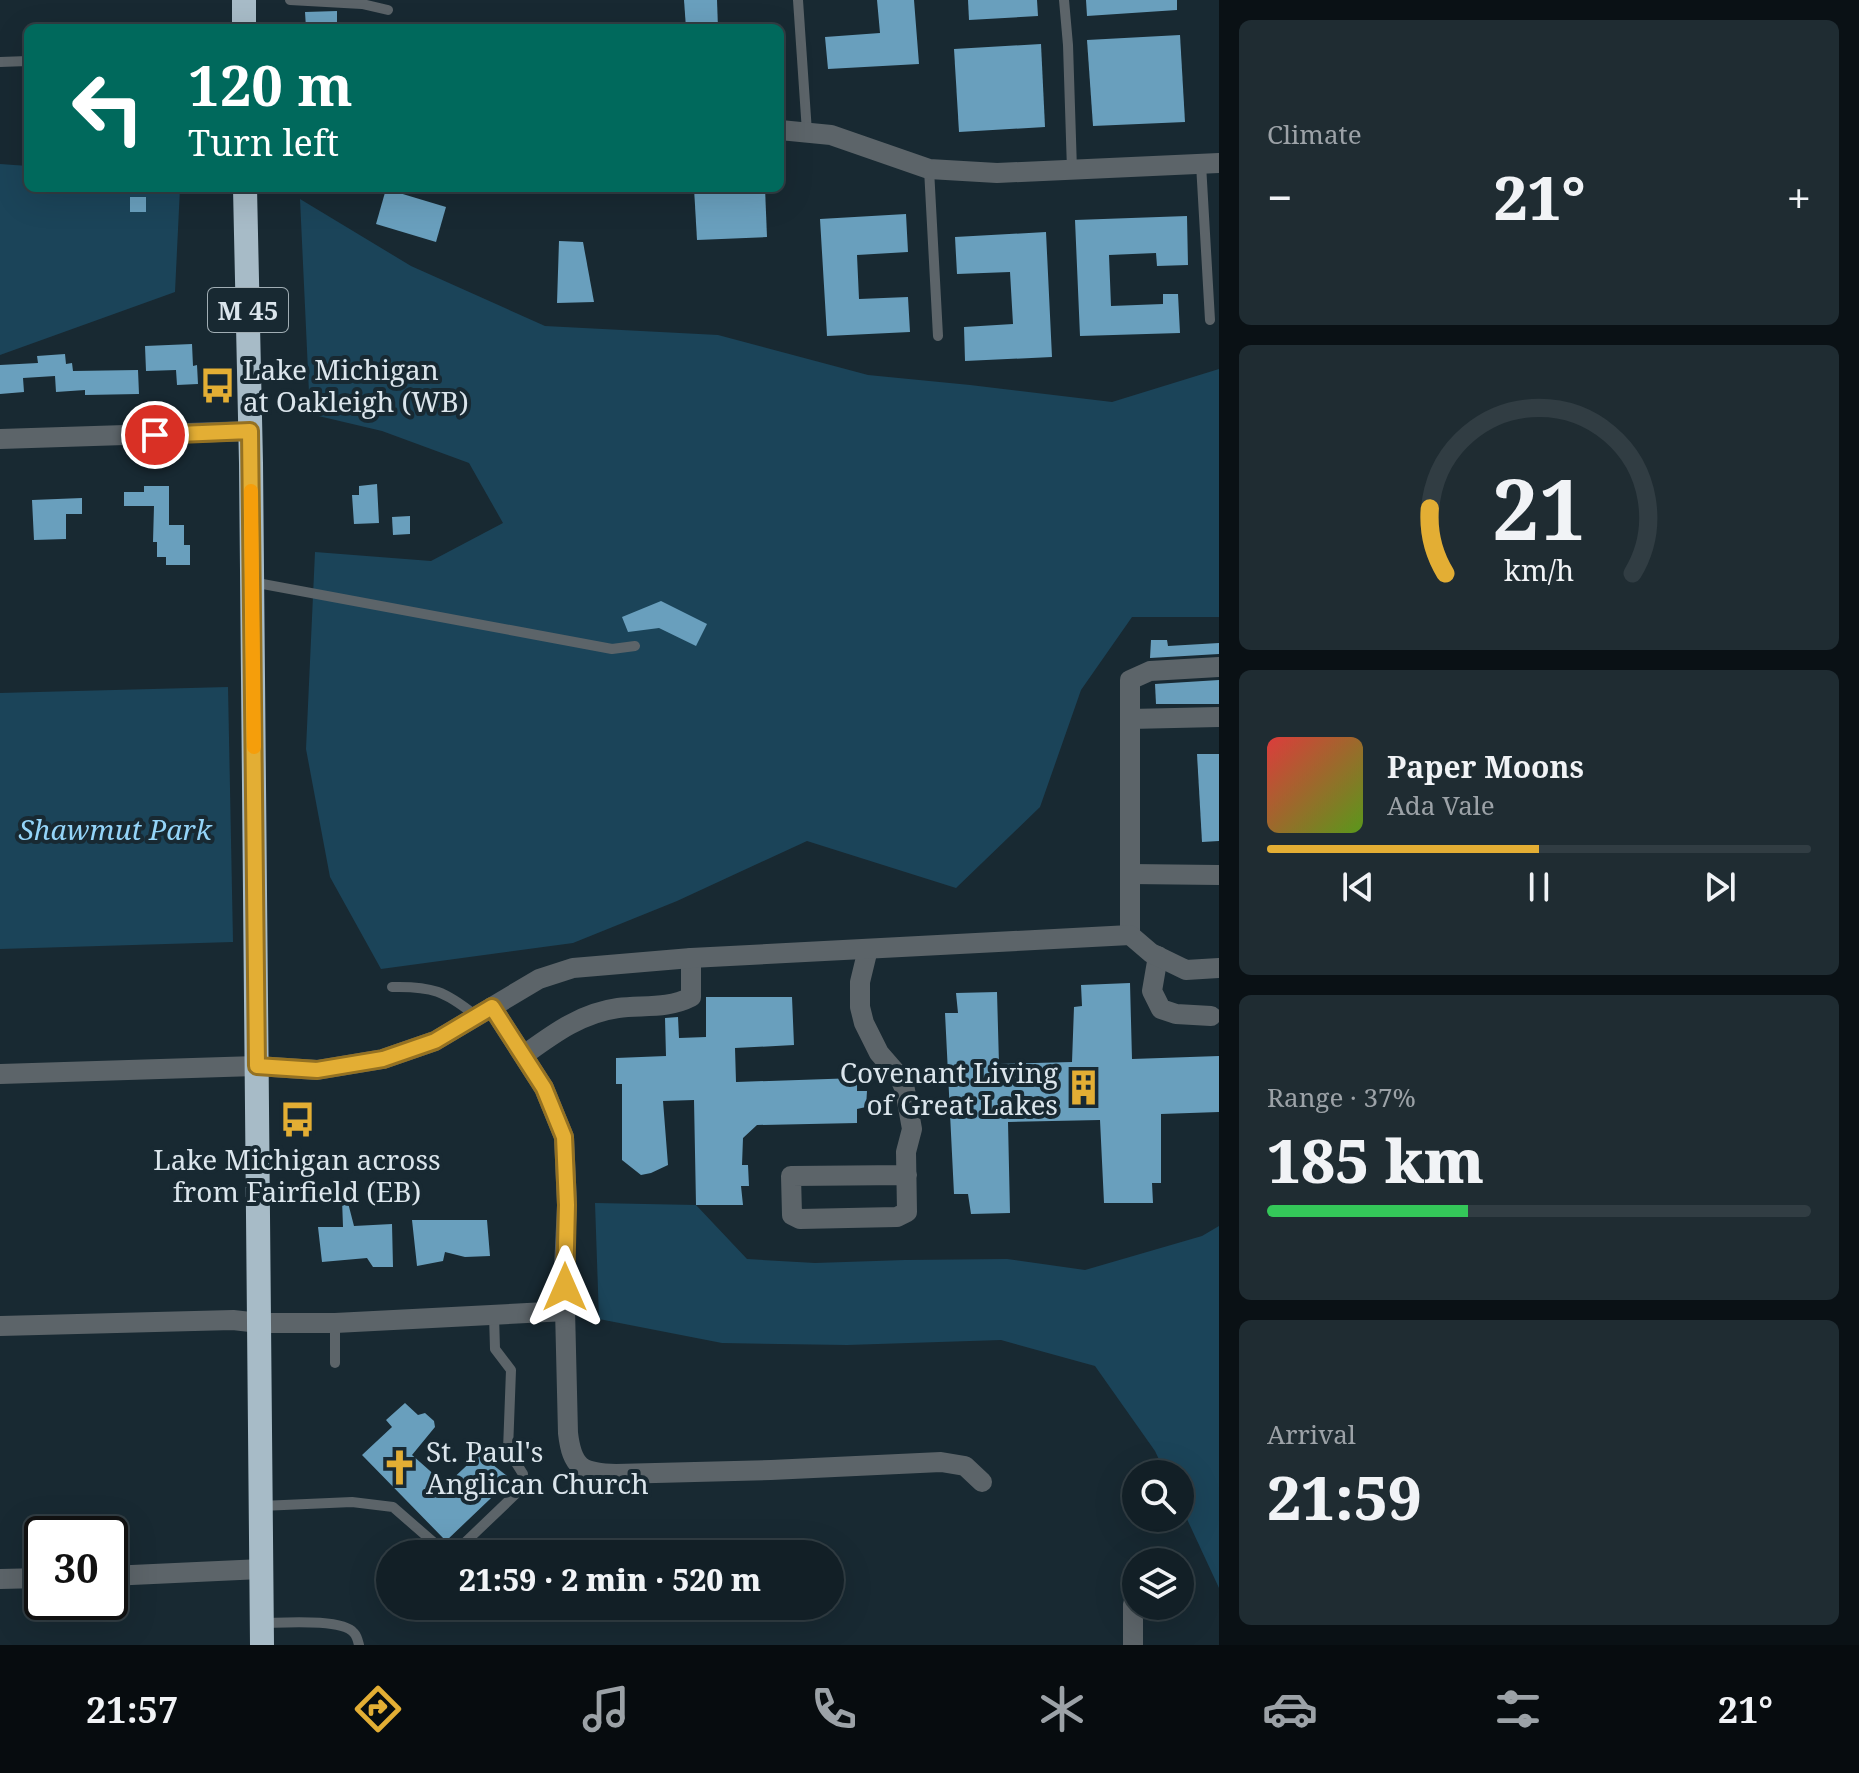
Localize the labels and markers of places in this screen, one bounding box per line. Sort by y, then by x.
place label: Lake Michigan at Oakleigh (WB) [243,350,469,420]
bus stop icon: Lake Michigan at Oakleigh (WB) [198,366,236,404]
pin [121,401,189,469]
place label: Covenant Living of Great Lakes [840,1053,1058,1123]
building icon: Covenant Living of Great Lakes [1065,1069,1103,1107]
bus stop icon: Lake Michigan across from Fairfield (EB) [278,1100,316,1138]
place label: Lake Michigan across from Fairfield (EB) [153,1140,441,1210]
place label: St. Paul's Anglican Church [426,1432,649,1502]
church icon: St. Paul's Anglican Church [381,1448,419,1486]

